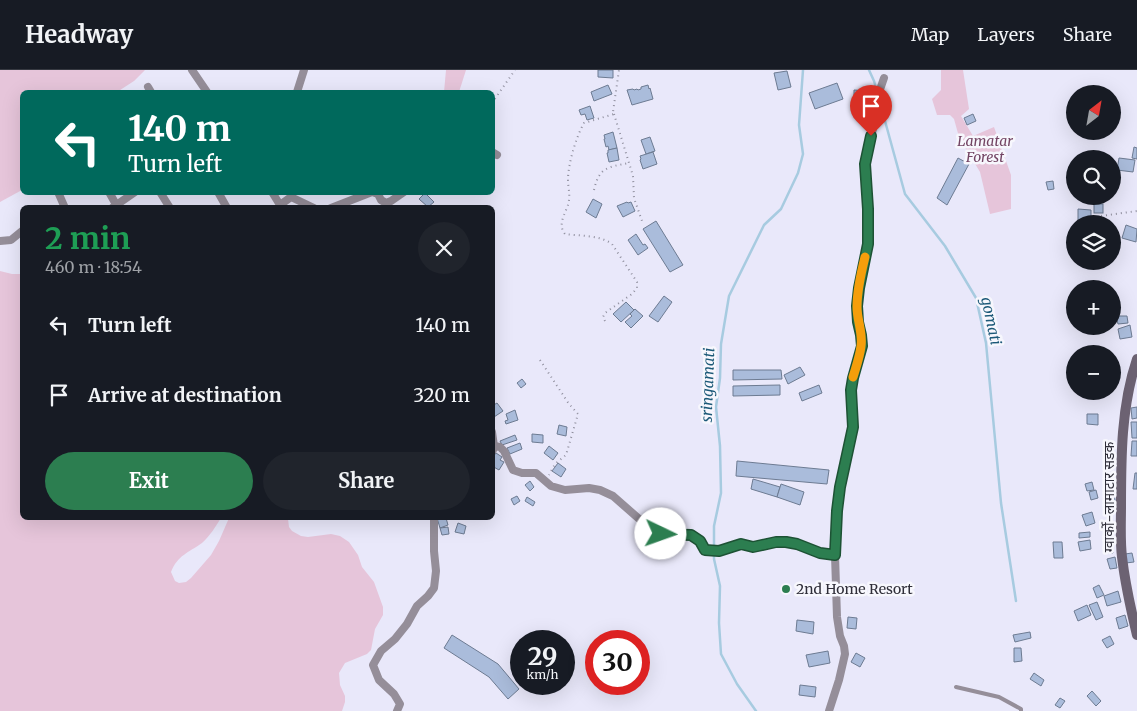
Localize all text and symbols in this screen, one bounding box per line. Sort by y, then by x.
text: Headway [25,19,133,50]
text: Map [911,23,949,46]
text: Layers [977,23,1035,46]
text: Share [1063,23,1112,46]
pin [850,85,892,136]
north arrow [1066,85,1121,140]
map controls [1066,85,1121,400]
icon: arrive [857,92,885,120]
text: 140 m [128,107,231,151]
icon: left [45,110,110,175]
park label: Lamatar Forest [957,132,1013,166]
text: Turn left [128,150,222,178]
button: search [1066,150,1121,205]
button: layers [1066,215,1121,270]
text: 2 min [45,219,130,257]
button: close [418,222,470,274]
text: 460 m · 18:54 [45,257,142,277]
button: + [1066,280,1121,335]
water label: gomati [977,295,1006,347]
icon: left [45,311,73,339]
text: Turn left [88,313,172,337]
text: 140 m [415,313,470,337]
button: − [1066,345,1121,400]
water label: sringamati [697,347,718,423]
icon: arrive [45,381,73,409]
text: Arrive at destination [88,383,282,407]
text: 320 m [413,383,470,407]
street label: ग्वार्को-लामाटार सडक [1100,442,1118,552]
button: Exit [45,452,253,510]
button: Share [263,452,470,510]
position arrow [634,507,686,559]
place label: 2nd Home Resort [796,580,913,598]
marker: 2nd Home Resort [780,583,792,595]
speed limit sign: 30 [585,630,650,695]
text: 29 [528,640,557,672]
text: km/h [527,667,558,682]

